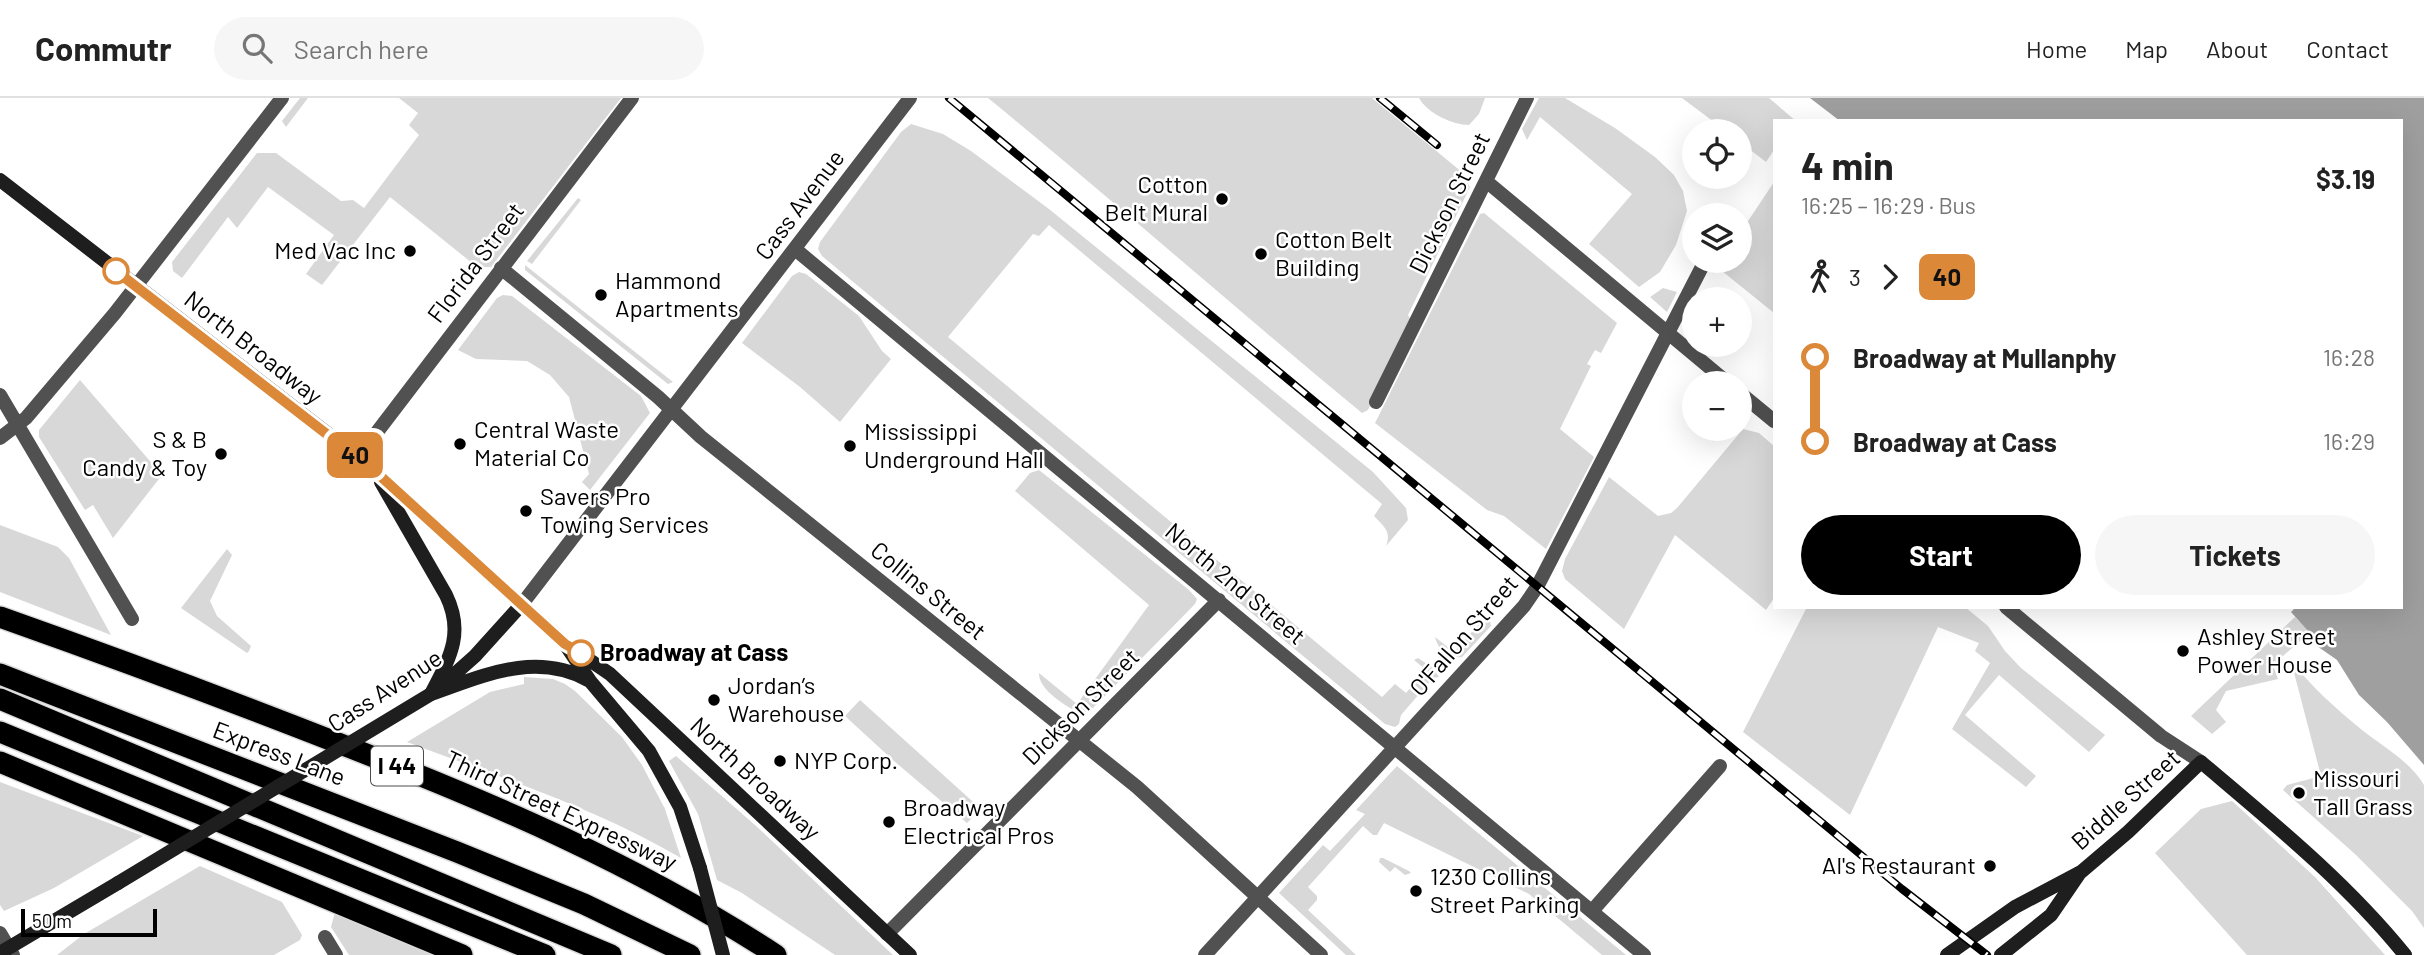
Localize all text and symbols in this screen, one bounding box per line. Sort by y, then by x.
search box [214,17,704,80]
text: Commutr [35,28,172,68]
icon: search [238,29,276,67]
text: Search here [294,33,429,64]
text: Home [2026,34,2087,63]
text: Map [2125,34,2168,63]
text: About [2206,34,2268,63]
text: Contact [2306,34,2389,63]
map controls [1682,119,1752,441]
button: locate [1682,119,1752,189]
street label: Dickson Street [1402,127,1495,278]
text: 4 min [1801,142,1894,188]
street label: Cass Avenue [748,143,850,265]
text: $3.19 [2316,163,2375,194]
place label: Cotton Belt Mural [1105,169,1208,226]
marker: Cotton Belt Mural [1214,191,1230,207]
text: 16:25 – 16:29 · Bus [1801,191,1976,219]
street label: Florida Street [420,196,529,328]
button: layers [1682,203,1752,273]
place label: Cotton Belt Building [1275,224,1393,281]
place label: Med Vac Inc [274,235,396,264]
marker: Med Vac Inc [402,243,418,259]
marker: Cotton Belt Building [1253,246,1269,262]
unlabelled marker [103,258,129,284]
icon: walk [1801,258,1839,296]
icon: forward [1871,258,1909,296]
text: 40 [1933,262,1961,291]
text: 3 [1849,263,1861,291]
place label: Hammond Apartments [615,265,739,322]
street label: North Broadway [179,284,329,410]
marker: Hammond Apartments [593,287,609,303]
button: + [1682,287,1752,357]
text: Broadway at Mullanphy [1853,342,2116,373]
text: 16:28 [2323,343,2375,371]
button: − [1682,371,1752,441]
place label: Central Waste Material Co [474,414,619,471]
place label: Mississippi Underground Hall [864,416,1044,473]
place label: S & B Candy & Toy [82,424,207,481]
text: Broadway at Cass [1853,426,2057,457]
text: 16:29 [2323,427,2375,455]
line badge: 40 [324,432,386,478]
marker: Central Waste Material Co [452,436,468,452]
marker: Mississippi Underground Hall [842,438,858,454]
text: 40 [341,440,369,469]
marker: S & B Candy & Toy [213,446,229,462]
place label: Savers Pro Towing Services [540,481,709,538]
marker: Savers Pro Towing Services [518,503,534,519]
button: Start [1801,515,2081,595]
button: Tickets [2095,515,2375,595]
street label: North 2nd Street [1160,516,1312,650]
street label: Collins Street [866,535,992,645]
street label: O'Fallon Street [1403,569,1523,701]
place label: Ashley Street Power House [2197,621,2335,678]
place label: Broadway at Cass [600,637,788,666]
marker: Broadway at Cass [568,640,594,666]
street label: Cass Avenue [322,642,447,737]
street label: Dickson Street [1016,642,1144,770]
marker: Ashley Street Power House [2175,643,2191,659]
place label: Jordan’s Warehouse [728,670,845,727]
marker: Jordan’s Warehouse [706,692,722,708]
street label: North Broadway [685,710,827,846]
street label: Express Lane [209,714,350,791]
street label: Third Street Expressway [441,743,682,876]
street label: Biddle Street [2065,743,2185,855]
place label: NYP Corp. [794,745,898,774]
road number: I 44 [371,746,423,786]
marker: NYP Corp. [772,753,788,769]
place label: Missouri Tall Grass [2313,763,2413,820]
marker: Missouri Tall Grass [2291,785,2307,801]
place label: Broadway Electrical Pros [903,792,1054,849]
marker: Broadway Electrical Pros [881,814,897,830]
place label: Al's Restaurant [1822,850,1976,879]
marker: Al's Restaurant [1982,858,1998,874]
place label: 1230 Collins Street Parking [1430,861,1579,918]
marker: 1230 Collins Street Parking [1408,883,1424,899]
scale bar [21,906,158,938]
text: 50 m [32,909,72,932]

